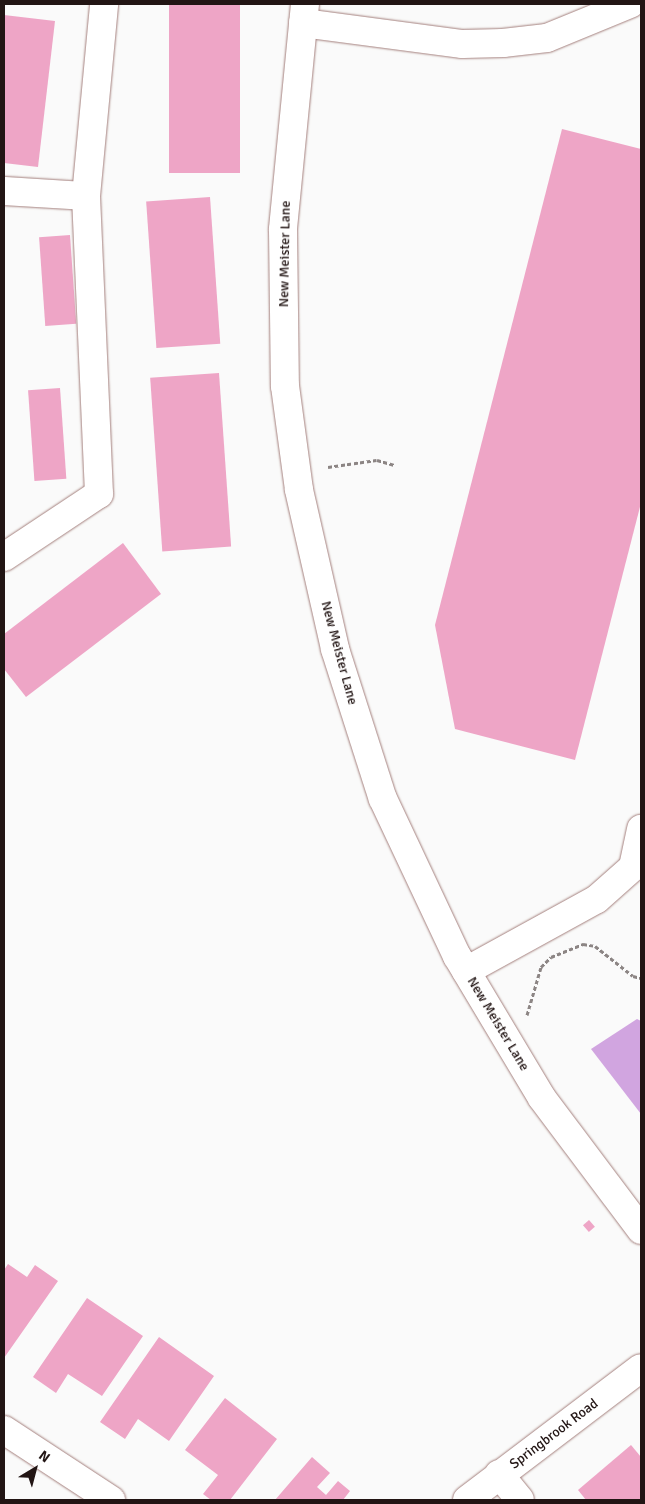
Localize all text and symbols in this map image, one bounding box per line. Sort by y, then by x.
street label: New Meister Lane [276,201,294,307]
street label: New Meister Lane [317,599,361,707]
street label: New Meister Lane [463,974,533,1074]
street label: Springbrook Road [506,1395,602,1473]
north arrow [10,1444,60,1494]
text: N [35,1447,53,1466]

